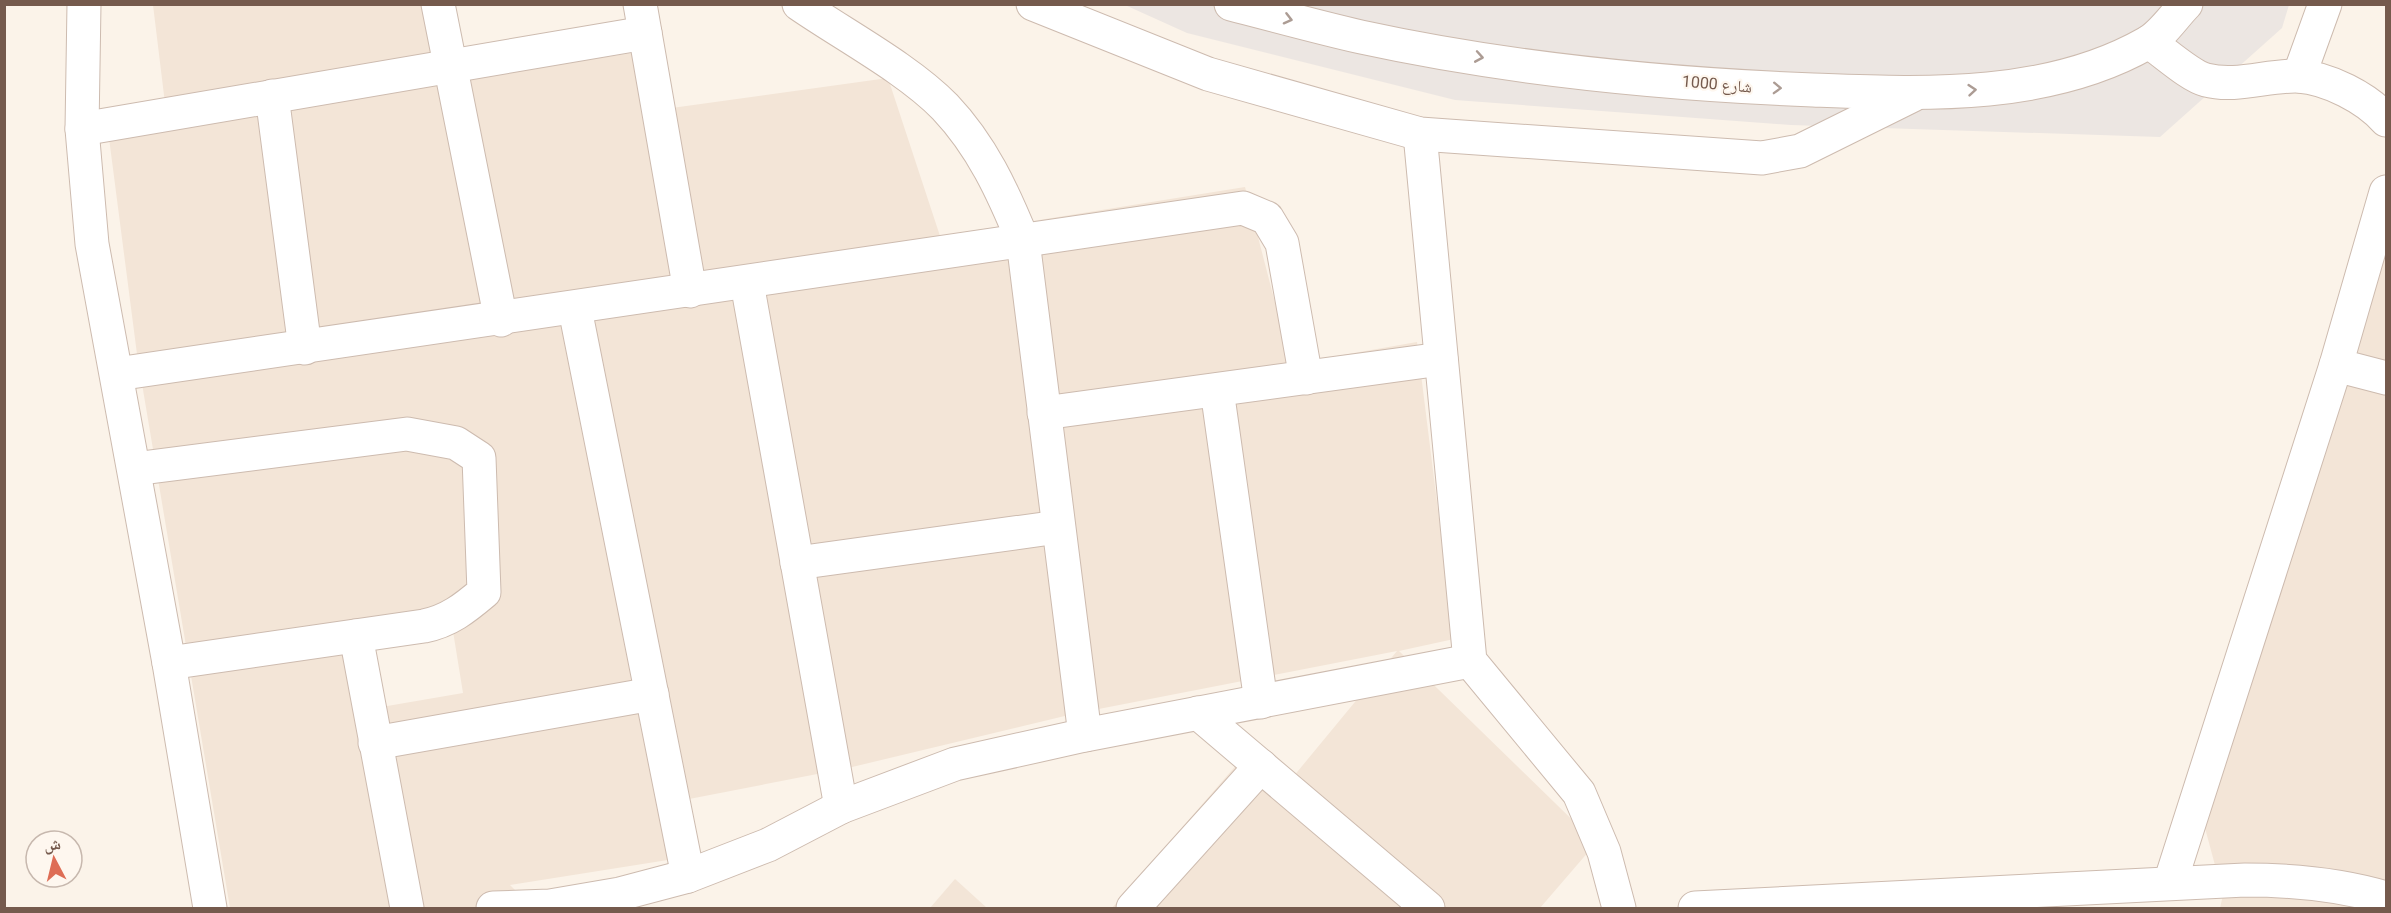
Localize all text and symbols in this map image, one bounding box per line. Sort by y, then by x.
one-way arrow [1282,11,1292,24]
one-way arrow [1473,50,1483,63]
street label: شارع 1000 [1681,71,1753,98]
one-way arrow [1772,82,1781,95]
one-way arrow [1967,84,1976,97]
north arrow [24,829,84,889]
text: ش [43,834,62,855]

